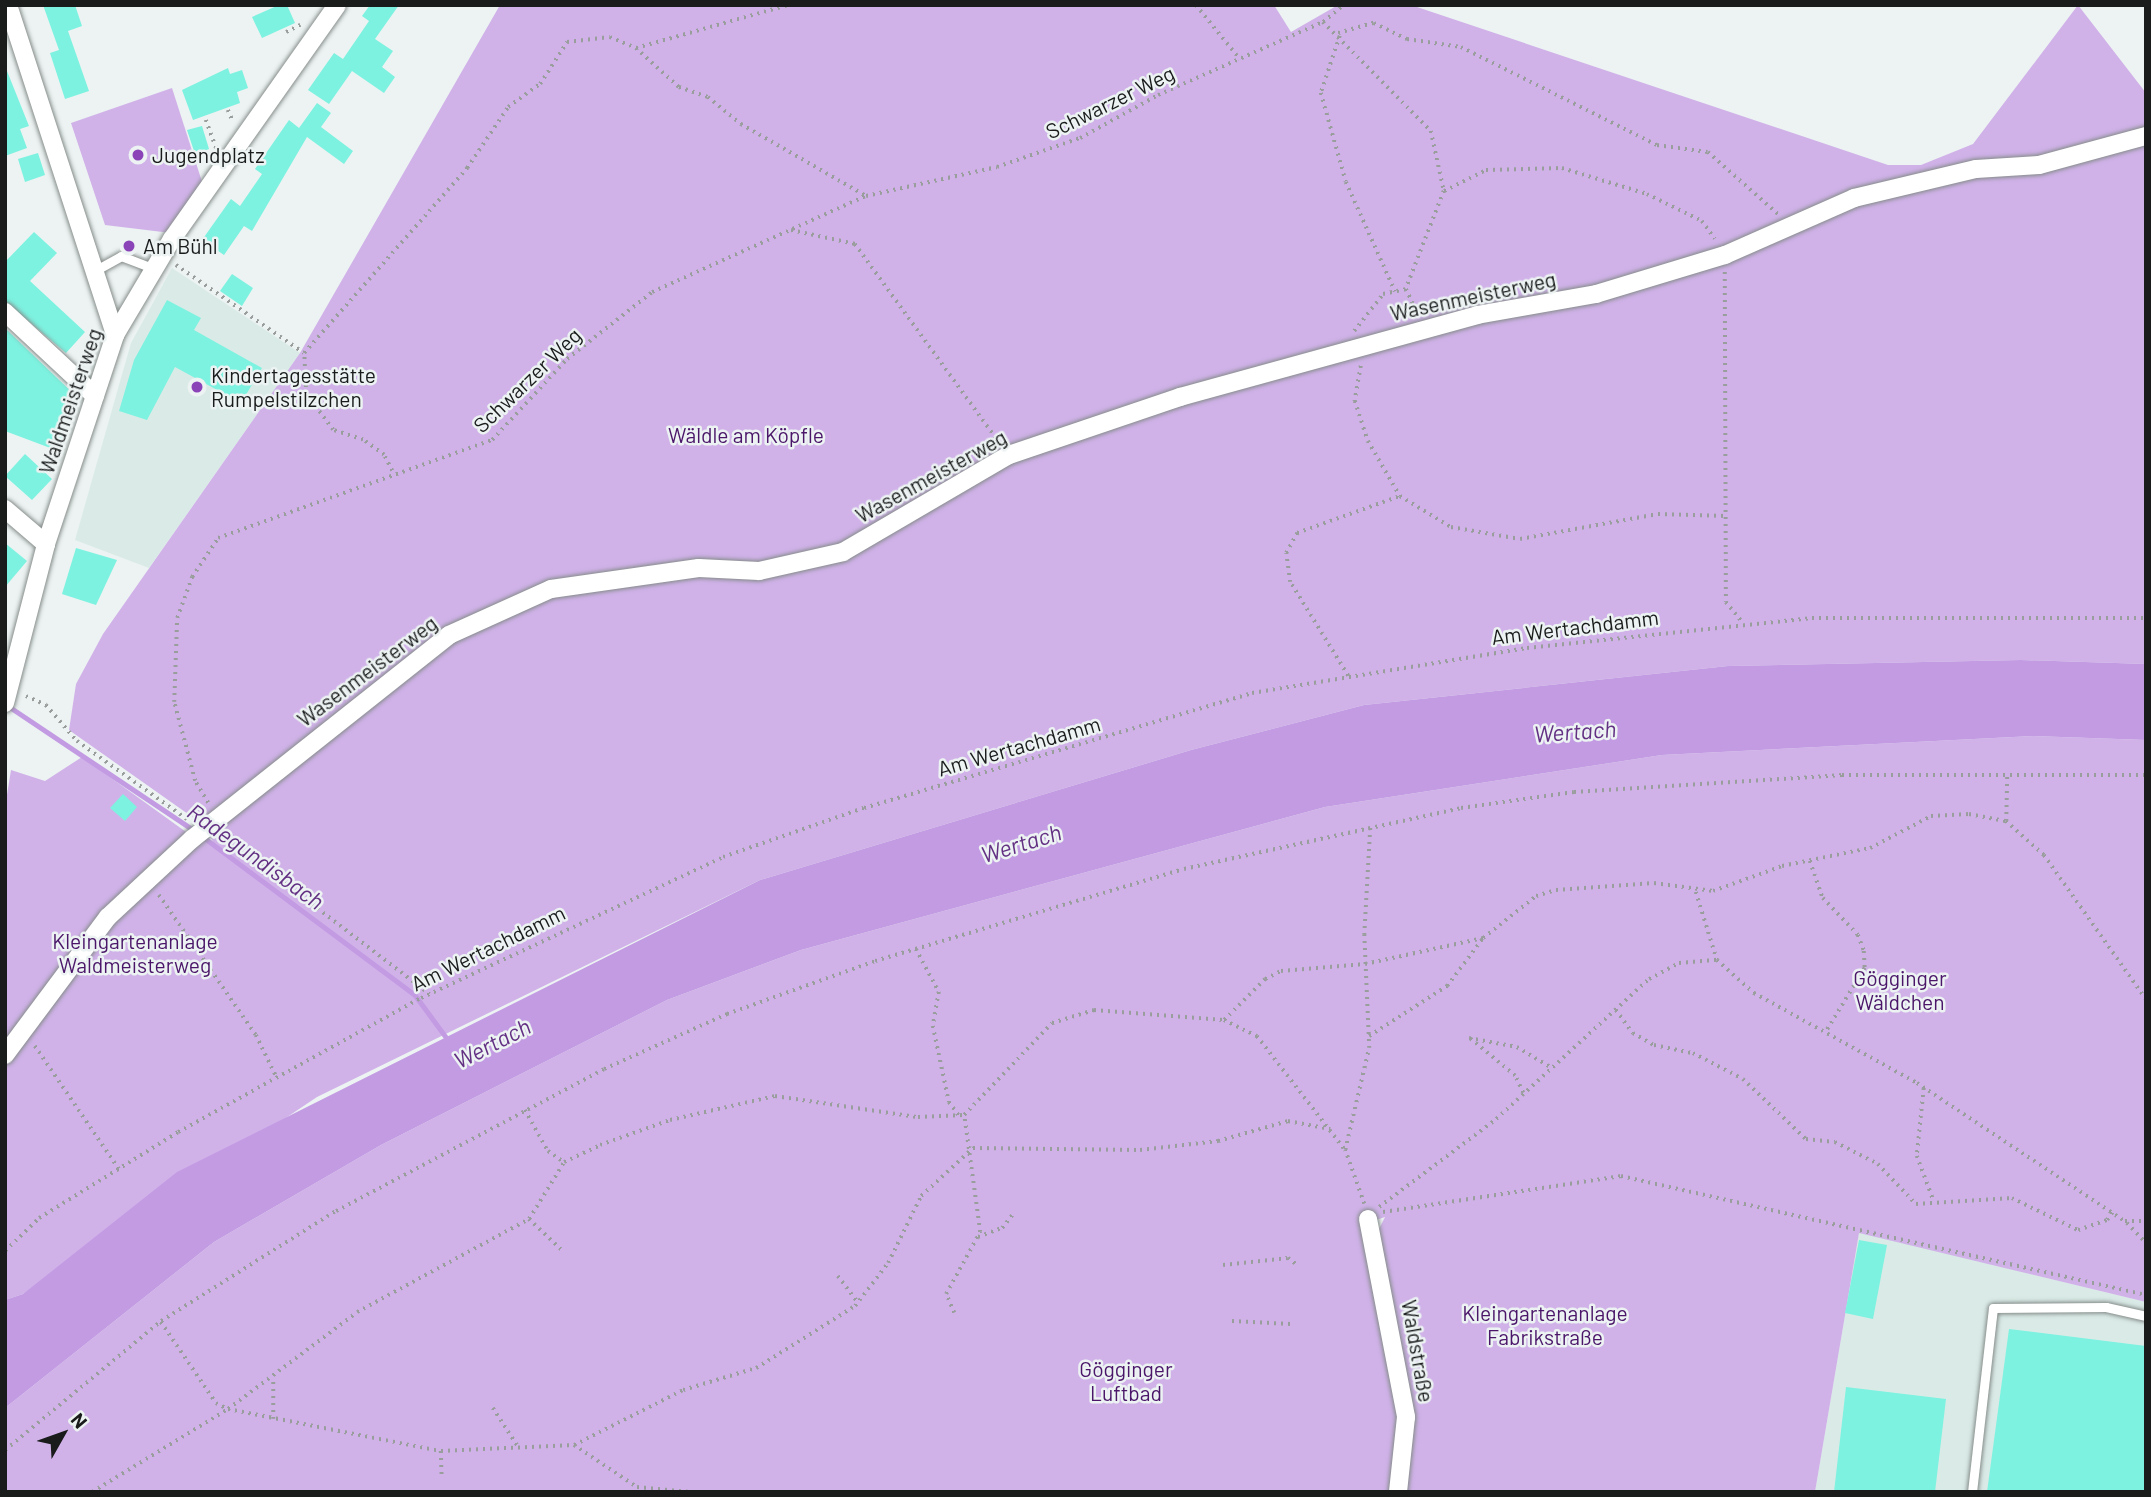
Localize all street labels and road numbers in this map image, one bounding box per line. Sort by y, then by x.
street label: Schwarzer Weg [1042,60,1178,144]
street label: Wasenmeisterweg [1388,266,1558,326]
street label: Schwarzer Weg [468,322,586,438]
street label: Waldmeisterweg [33,325,107,477]
street label: Wasenmeisterweg [851,424,1011,528]
street label: Am Wertachdamm [1490,604,1660,650]
street label: Wasenmeisterweg [292,610,442,732]
street label: Am Wertachdamm [935,711,1103,781]
street label: Am Wertachdamm [407,900,569,996]
street label: Waldstraße [1397,1298,1439,1404]

